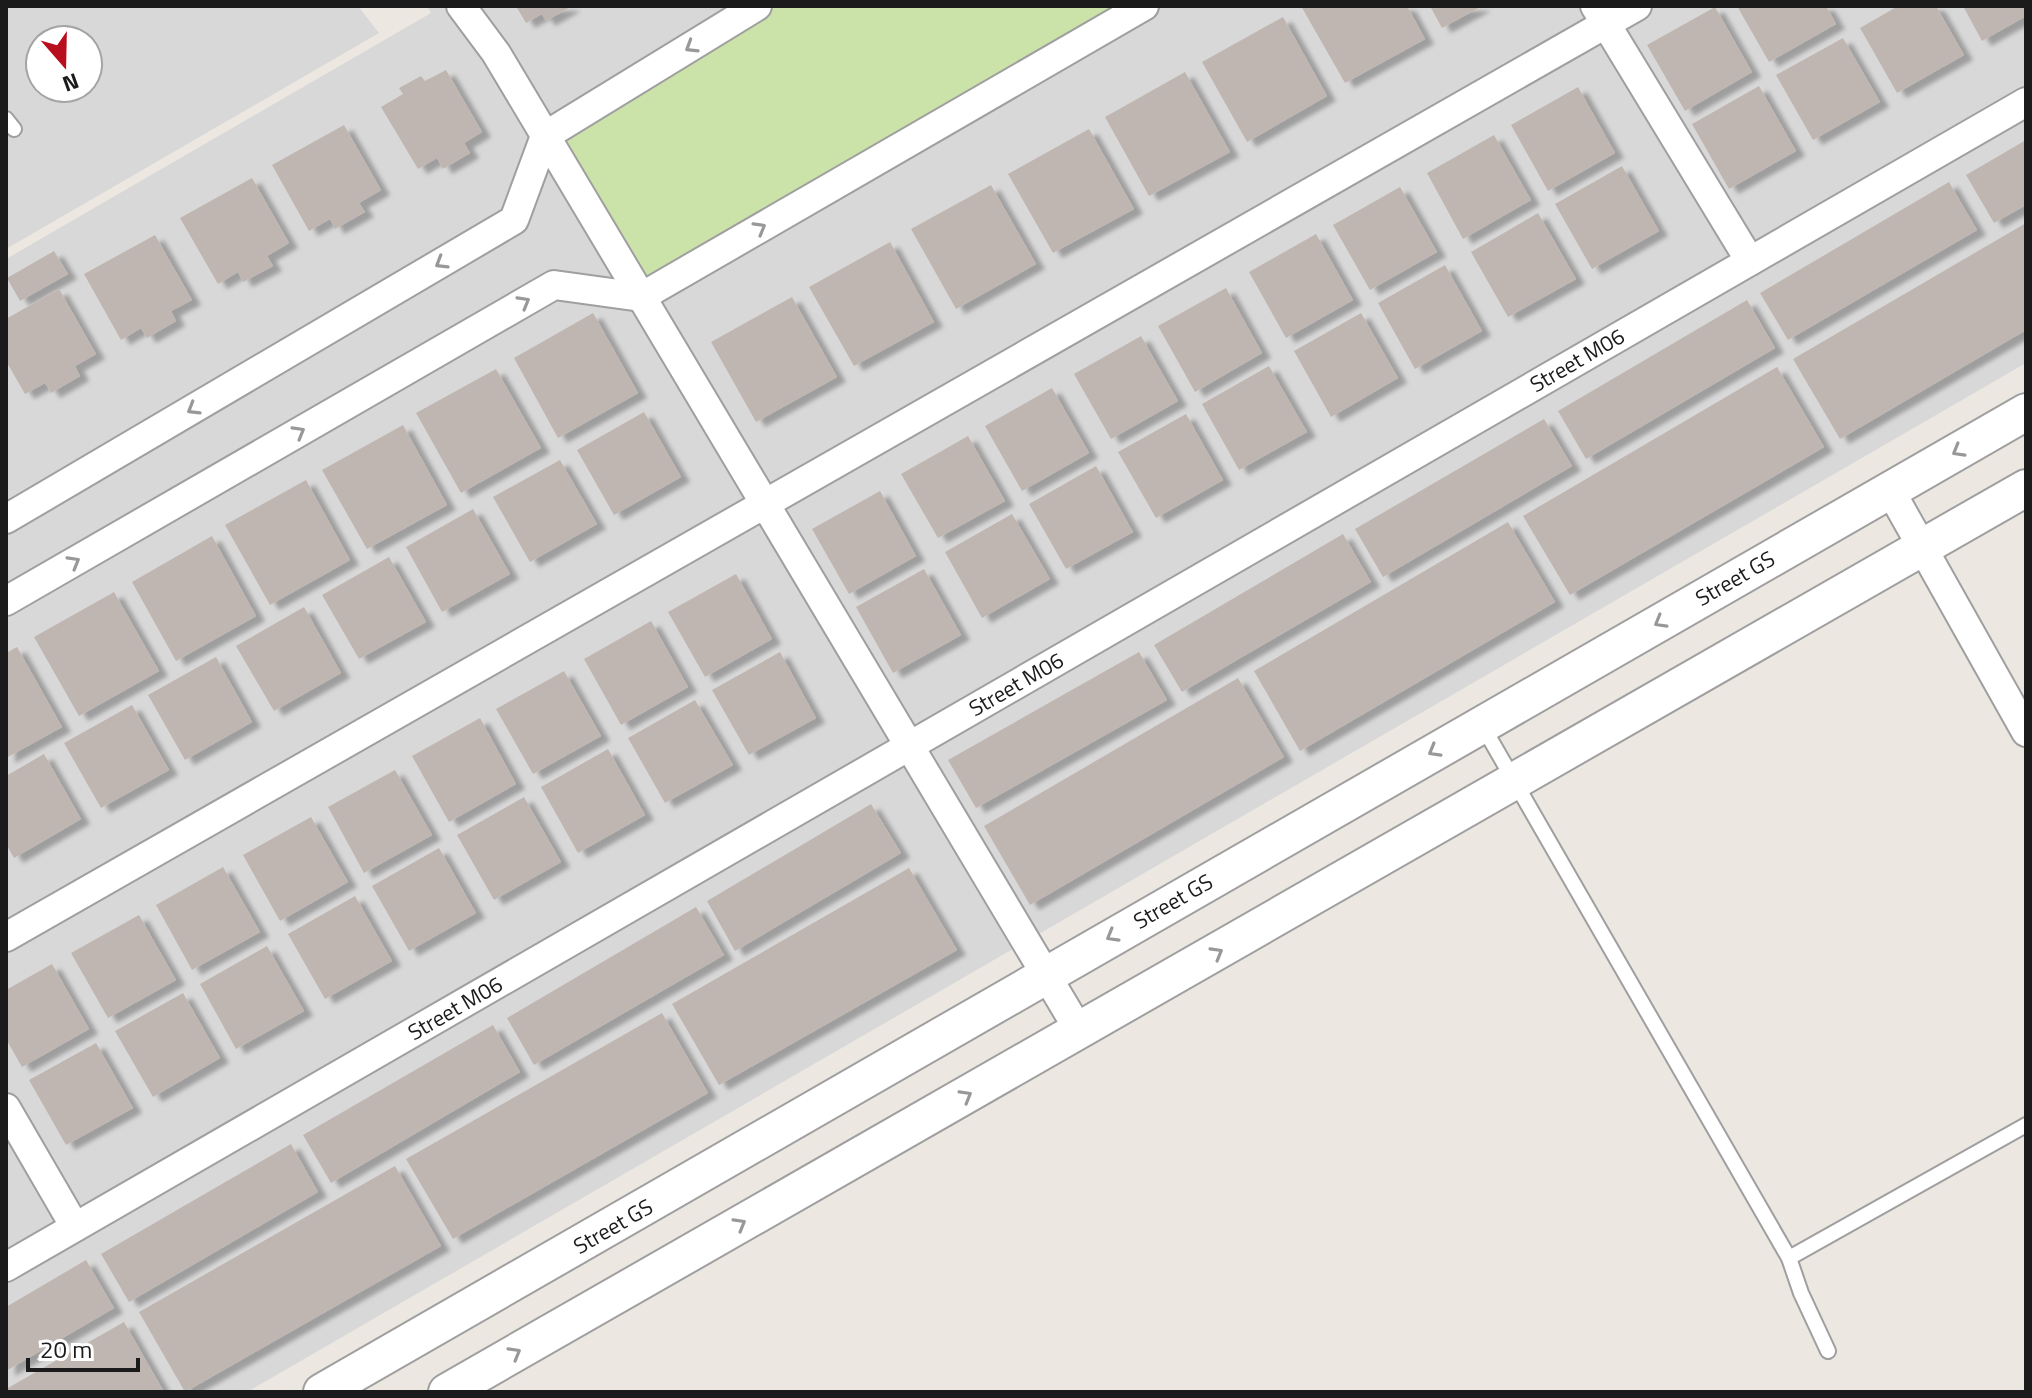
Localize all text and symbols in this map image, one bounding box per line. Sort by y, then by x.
north arrow [24,24,104,104]
one-way arrow [685,37,700,53]
text: N [58,64,84,101]
one-way arrow [751,222,766,238]
one-way arrow [435,253,450,268]
one-way arrow [515,296,530,312]
street label: Street M06 [1523,319,1631,401]
one-way arrow [187,399,202,415]
one-way arrow [290,426,305,442]
one-way arrow [1952,441,1967,457]
street label: Street GS [1689,542,1781,614]
one-way arrow [65,556,79,572]
one-way arrow [1654,612,1669,628]
street label: Street M06 [962,643,1070,725]
one-way arrow [1428,741,1443,757]
street label: Street GS [1127,865,1219,937]
one-way arrow [1106,926,1121,942]
one-way arrow [1208,947,1222,963]
street label: Street M06 [401,967,509,1049]
one-way arrow [958,1090,972,1106]
street label: Street GS [567,1190,659,1262]
one-way arrow [731,1218,746,1234]
scale bar [28,1322,138,1372]
text: 20 m [40,1331,92,1367]
one-way arrow [506,1347,520,1363]

